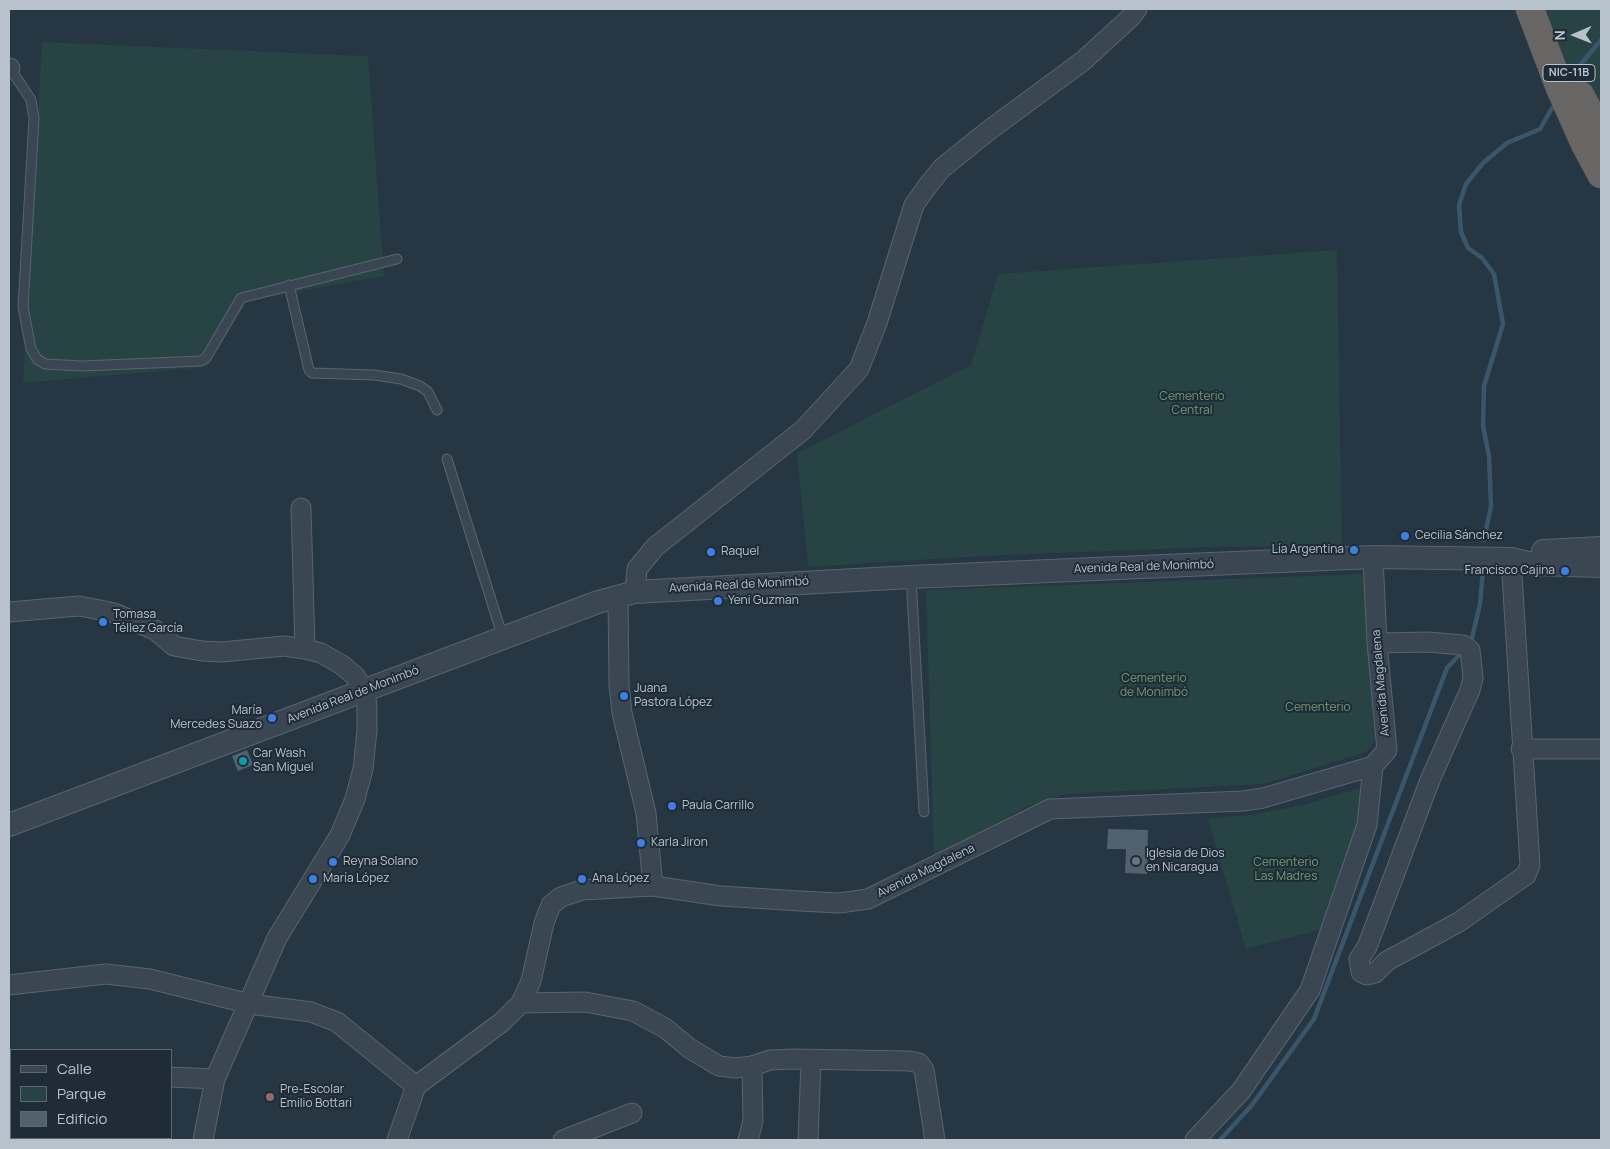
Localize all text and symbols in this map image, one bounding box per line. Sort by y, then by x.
north arrow [1550,10,1600,60]
text: N [1550,30,1569,40]
road number: NIC-11B [1543,64,1595,82]
park label: Cementerio Central [1159,390,1225,418]
place label: Cecilia Sánchez [1415,529,1503,543]
marker: Cecilia Sánchez [1399,530,1411,542]
place label: Lía Argentina [1272,543,1344,557]
marker: Lía Argentina [1348,544,1360,556]
place label: Raquel [721,545,759,559]
marker: Raquel [705,546,717,558]
street label: Avenida Real de Monimbó [1074,557,1214,577]
place label: Francisco Cajina [1465,564,1555,578]
marker: Francisco Cajina [1559,565,1571,577]
street label: Avenida Real de Monimbó [669,574,809,596]
place label: Yeni Guzman [728,594,799,608]
marker: Yeni Guzman [712,595,724,607]
place label: Tomasa Téllez García [113,608,183,636]
marker: Tomasa Téllez García [97,616,109,628]
street label: Avenida Magdalena [1369,629,1393,737]
street label: Avenida Real de Monimbó [285,663,421,727]
park label: Cementerio de Monimbó [1120,672,1188,700]
place label: Juana Pastora López [634,682,712,710]
marker: Juana Pastora López [618,690,630,702]
park label: Cementerio [1285,701,1351,715]
place label: María Mercedes Suazo [170,704,262,732]
marker: María Mercedes Suazo [266,712,278,724]
place label: Car Wash San Miguel [253,747,314,775]
marker: Car Wash San Miguel [237,755,249,767]
place label: Paula Carrillo [682,799,754,813]
marker: Paula Carrillo [666,800,678,812]
place label: Karla Jiron [651,836,708,850]
marker: Karla Jiron [635,837,647,849]
street label: Avenida Magdalena [875,841,977,901]
place label: Iglesia de Dios en Nicaragua [1146,847,1225,875]
place label: Reyna Solano [343,855,418,869]
marker: Iglesia de Dios en Nicaragua [1130,855,1142,867]
marker: Reyna Solano [327,856,339,868]
park label: Cementerio Las Madres [1253,856,1319,884]
place label: María López [323,872,390,886]
place label: Ana López [592,872,649,886]
marker: María López [307,873,319,885]
marker: Ana López [576,873,588,885]
legend [10,1049,172,1139]
text: Calle [57,1058,92,1079]
text: Parque [57,1083,106,1104]
place label: Pre-Escolar Emilio Bottari [280,1083,352,1111]
marker: Pre-Escolar Emilio Bottari [264,1091,276,1103]
text: Edificio [57,1108,107,1129]

